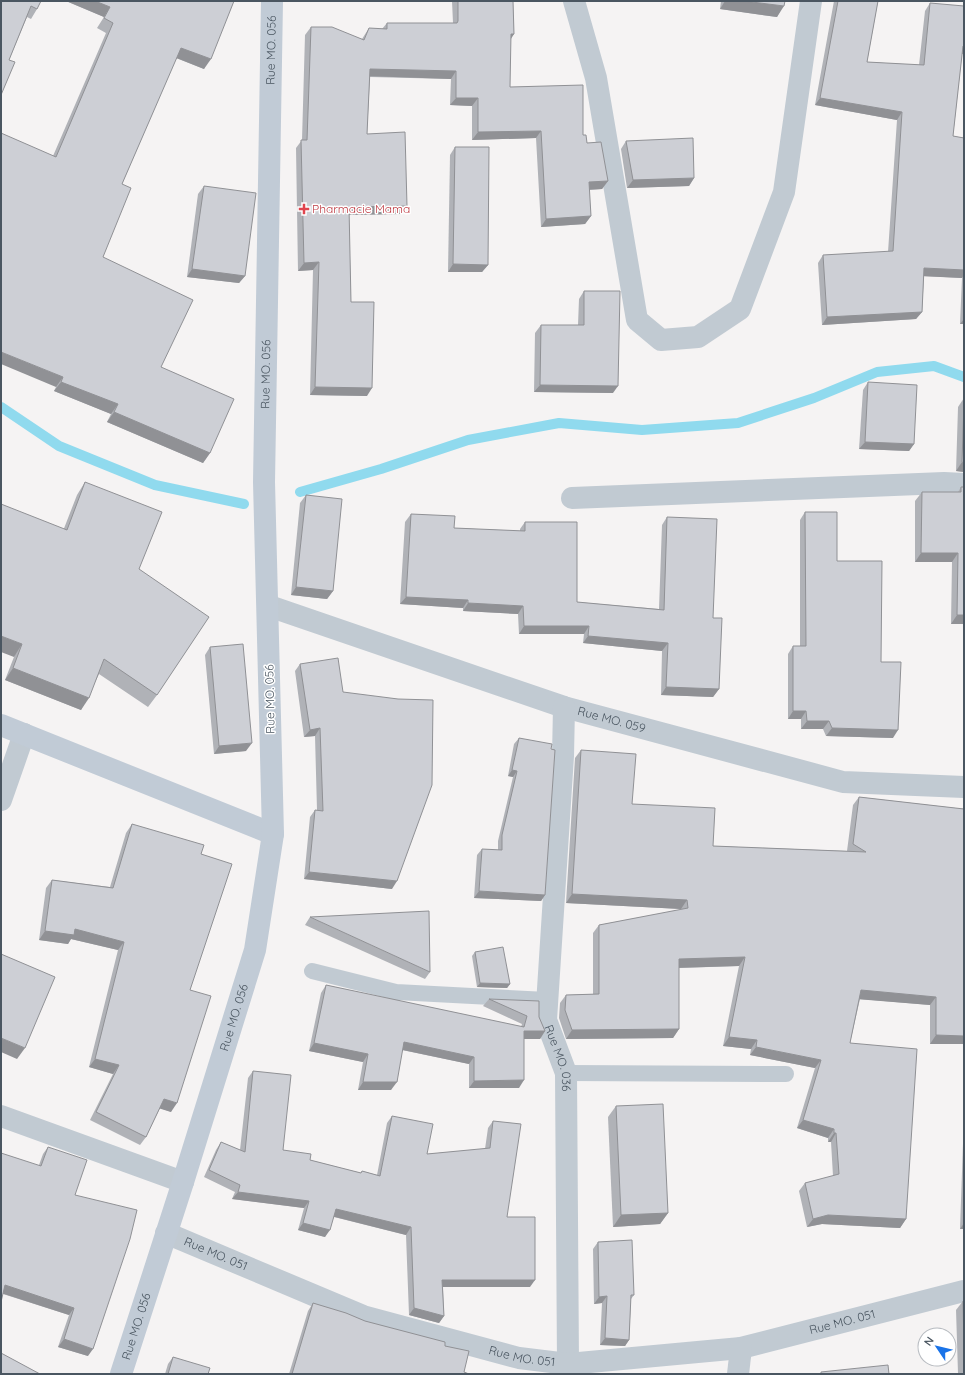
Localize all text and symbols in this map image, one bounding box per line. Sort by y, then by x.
street label: Rue MO. 056 [263,15,279,85]
place label: Pharmacie Mama [312,201,410,216]
marker: Pharmacie Mama [299,204,309,214]
street label: Rue MO. 056 [257,339,273,409]
street label: Rue MO. 056 [261,664,278,734]
street label: Rue MO. 059 [576,703,648,736]
street label: Rue MO. 056 [216,981,251,1053]
street label: Rue MO. 036 [541,1023,574,1092]
street label: Rue MO. 051 [182,1233,250,1274]
street label: Rue MO. 056 [118,1290,154,1362]
street label: Rue MO. 051 [808,1306,877,1337]
north arrow [917,1327,957,1367]
text: N [921,1334,937,1349]
street label: Rue MO. 051 [487,1342,556,1369]

